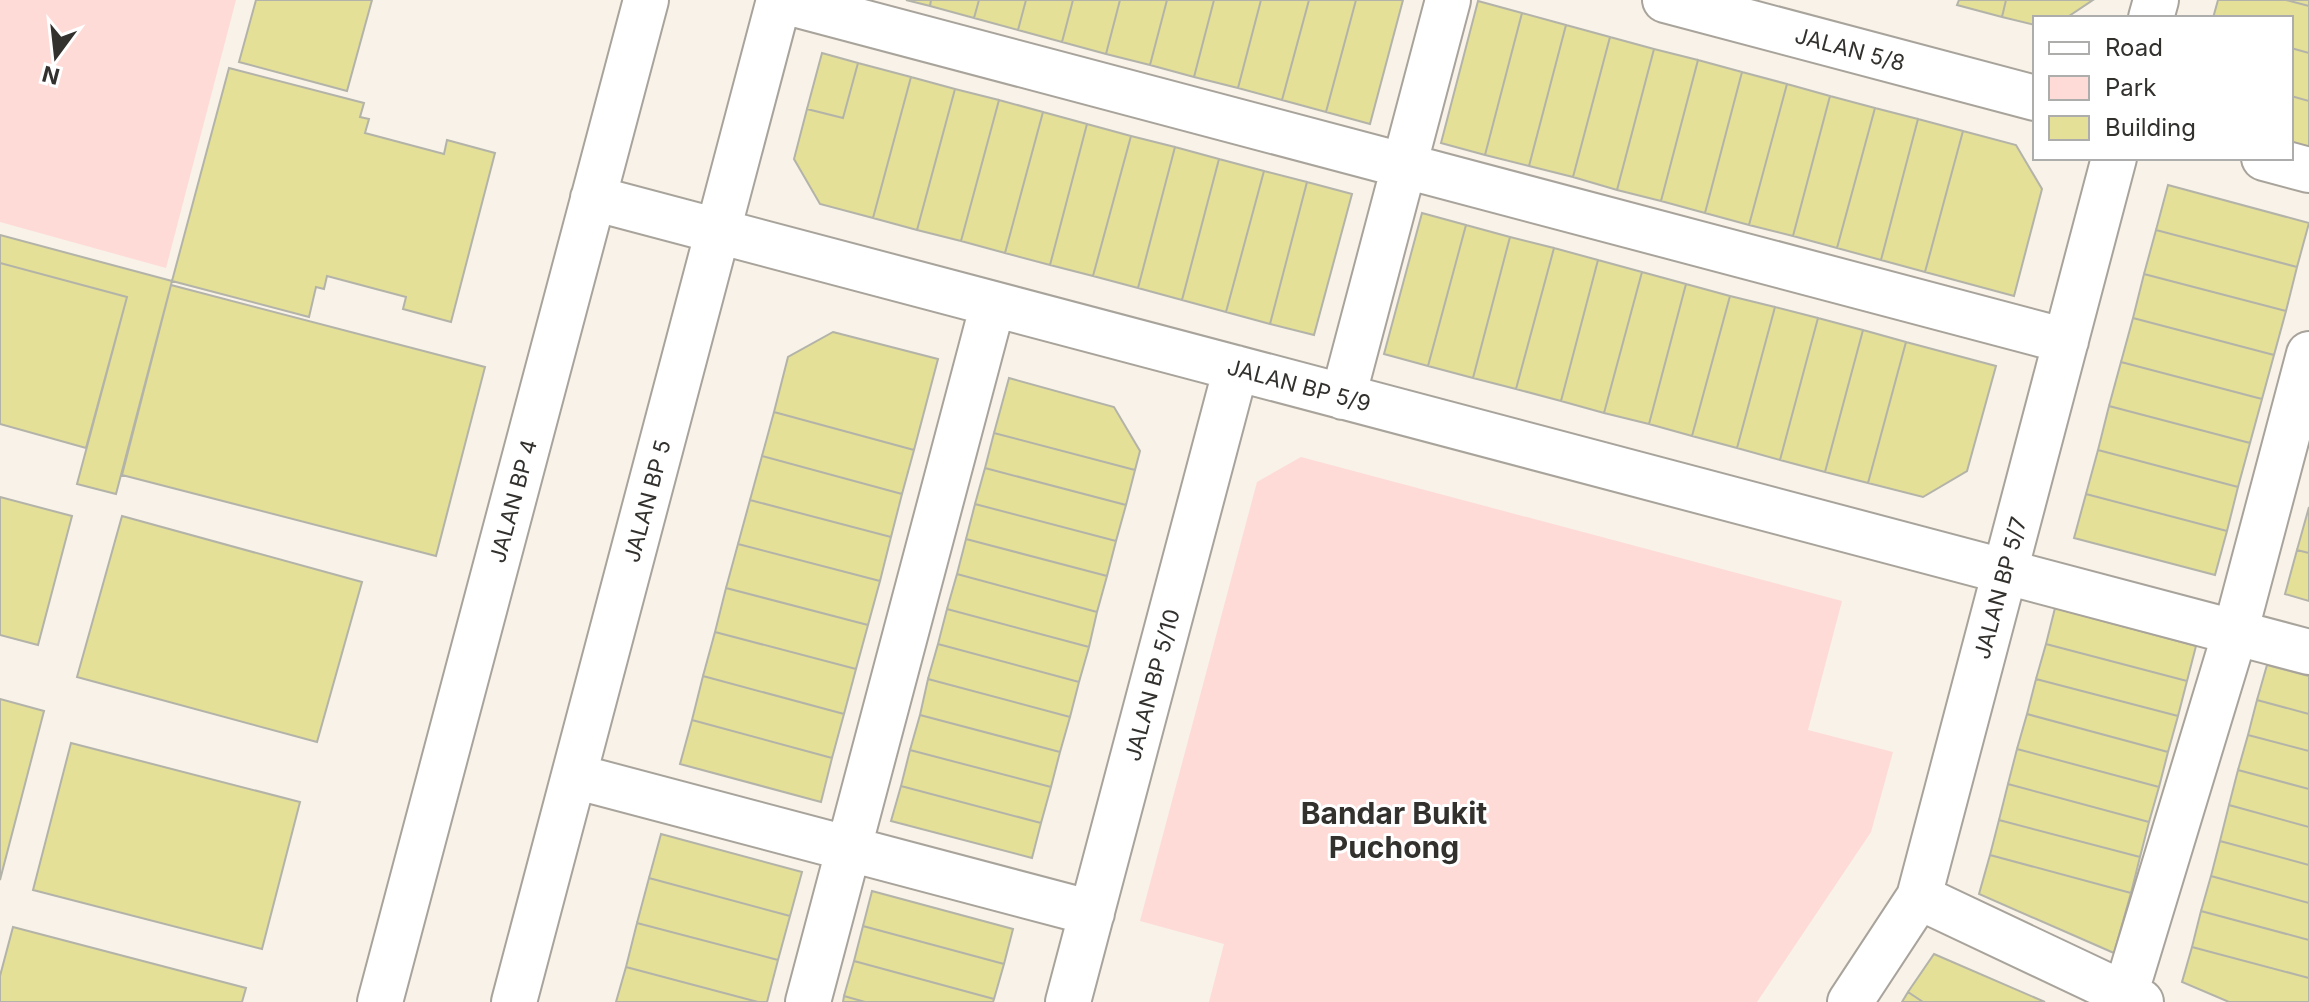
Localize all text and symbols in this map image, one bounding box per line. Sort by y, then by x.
north arrow [16,16,96,96]
legend [2033,16,2293,160]
street label: JALAN 5/8 [1792,22,1908,76]
text: Road [2105,33,2163,62]
text: N [39,61,62,90]
text: Park [2105,73,2156,102]
text: Building [2105,113,2196,142]
street label: JALAN BP 5/9 [1225,353,1373,417]
street label: JALAN BP 4 [484,437,542,565]
street label: JALAN BP 5 [618,437,676,565]
street label: JALAN BP 5/7 [1969,514,2031,662]
street label: JALAN BP 5/10 [1119,606,1185,764]
district label: Bandar Bukit Puchong [1301,795,1487,865]

